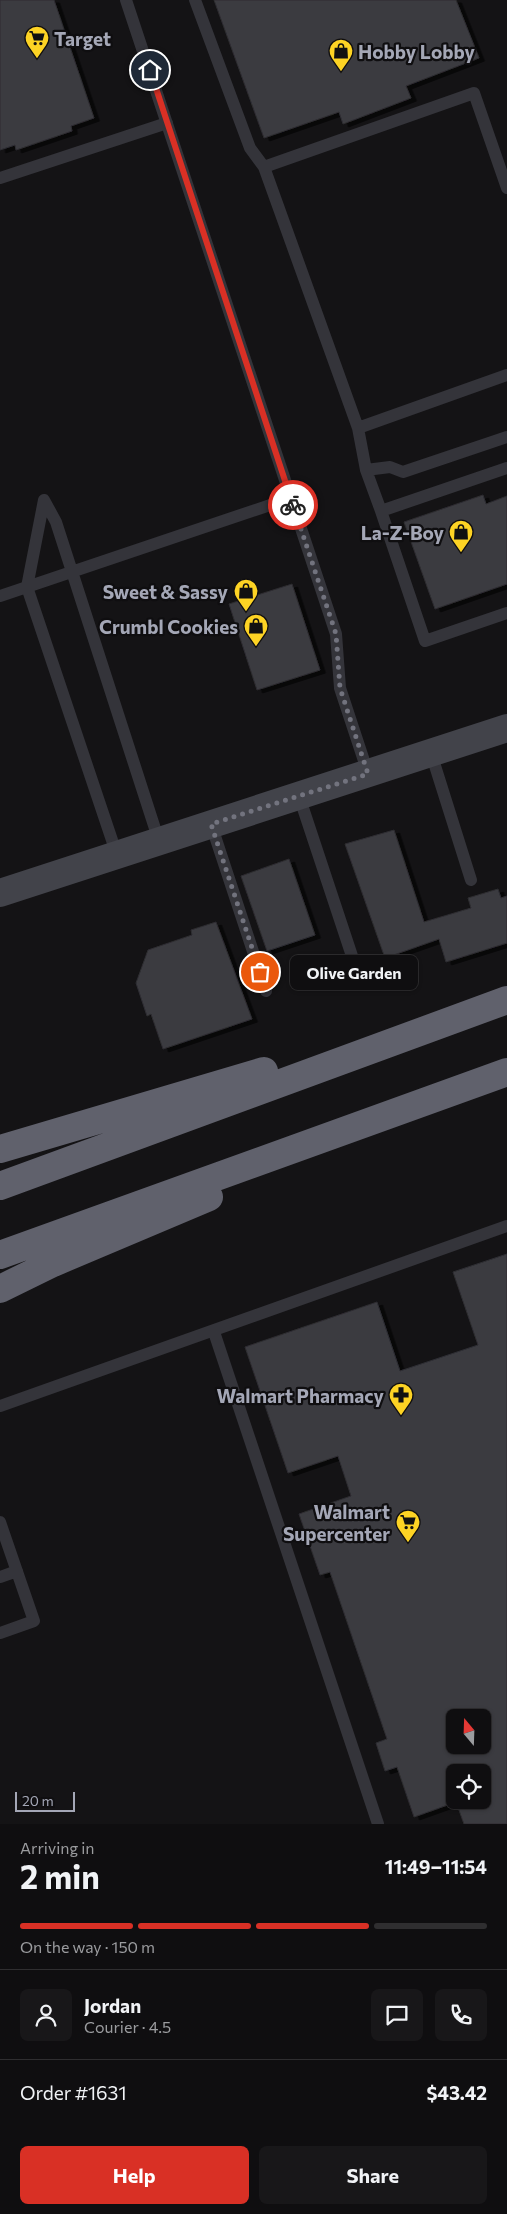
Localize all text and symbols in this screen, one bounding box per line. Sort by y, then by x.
supermarket icon: Target [24,25,50,59]
place label: Target [54,27,111,50]
shop icon: Hobby Lobby [328,38,354,72]
place label: Hobby Lobby [358,40,475,63]
pin [129,49,171,91]
icon: home [136,56,164,84]
courier [268,480,318,530]
icon: bike [279,491,307,519]
shop icon: La-Z-Boy [448,519,474,553]
place label: La-Z-Boy [361,521,445,544]
shop icon: Sweet & Sassy [233,578,259,612]
place label: Sweet & Sassy [103,580,229,603]
shop icon: Crumbl Cookies [243,613,269,647]
place label: Crumbl Cookies [99,615,238,638]
pin [239,951,281,993]
callout: Olive Garden [290,954,418,990]
icon: bag [246,958,274,986]
text: Olive Garden [306,963,402,982]
pharmacy icon: Walmart Pharmacy [388,1382,414,1416]
place label: Walmart Pharmacy [216,1384,385,1407]
place label: Walmart Supercenter [283,1500,390,1545]
supermarket icon: Walmart Supercenter [395,1509,421,1543]
north arrow [446,1709,491,1754]
map controls [446,1709,491,1809]
button: locate [446,1764,491,1809]
scale bar [15,1789,75,1812]
text: 20 m [22,1792,54,1809]
text: Arriving in [20,1838,94,1857]
text: 11:49–11:54 [385,1855,487,1878]
text: 2 min [20,1856,100,1896]
text: On the way · 150 m [20,1937,155,1956]
button: person [20,1989,72,2041]
button: chat [371,1989,423,2041]
button: phone [435,1989,487,2041]
text: Jordan [84,1994,141,2017]
text: Courier · 4.5 [84,2017,171,2036]
text: Order #1631 [20,2081,127,2104]
text: $43.42 [426,2081,487,2104]
button: Help [20,2146,249,2204]
button: Share [259,2146,487,2204]

